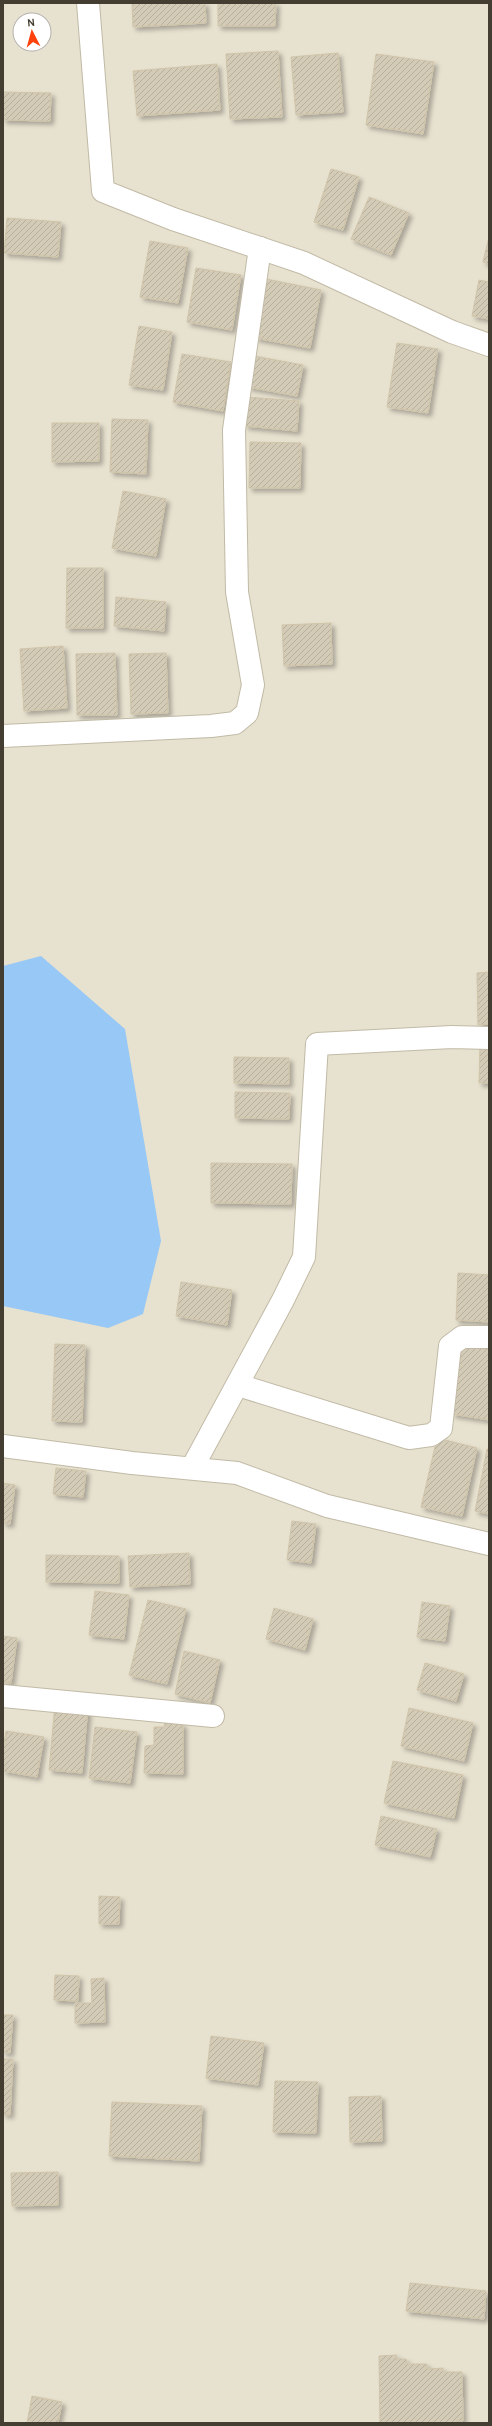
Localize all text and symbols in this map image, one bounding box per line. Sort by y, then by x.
north arrow [12,12,52,52]
text: N [26,16,36,29]

